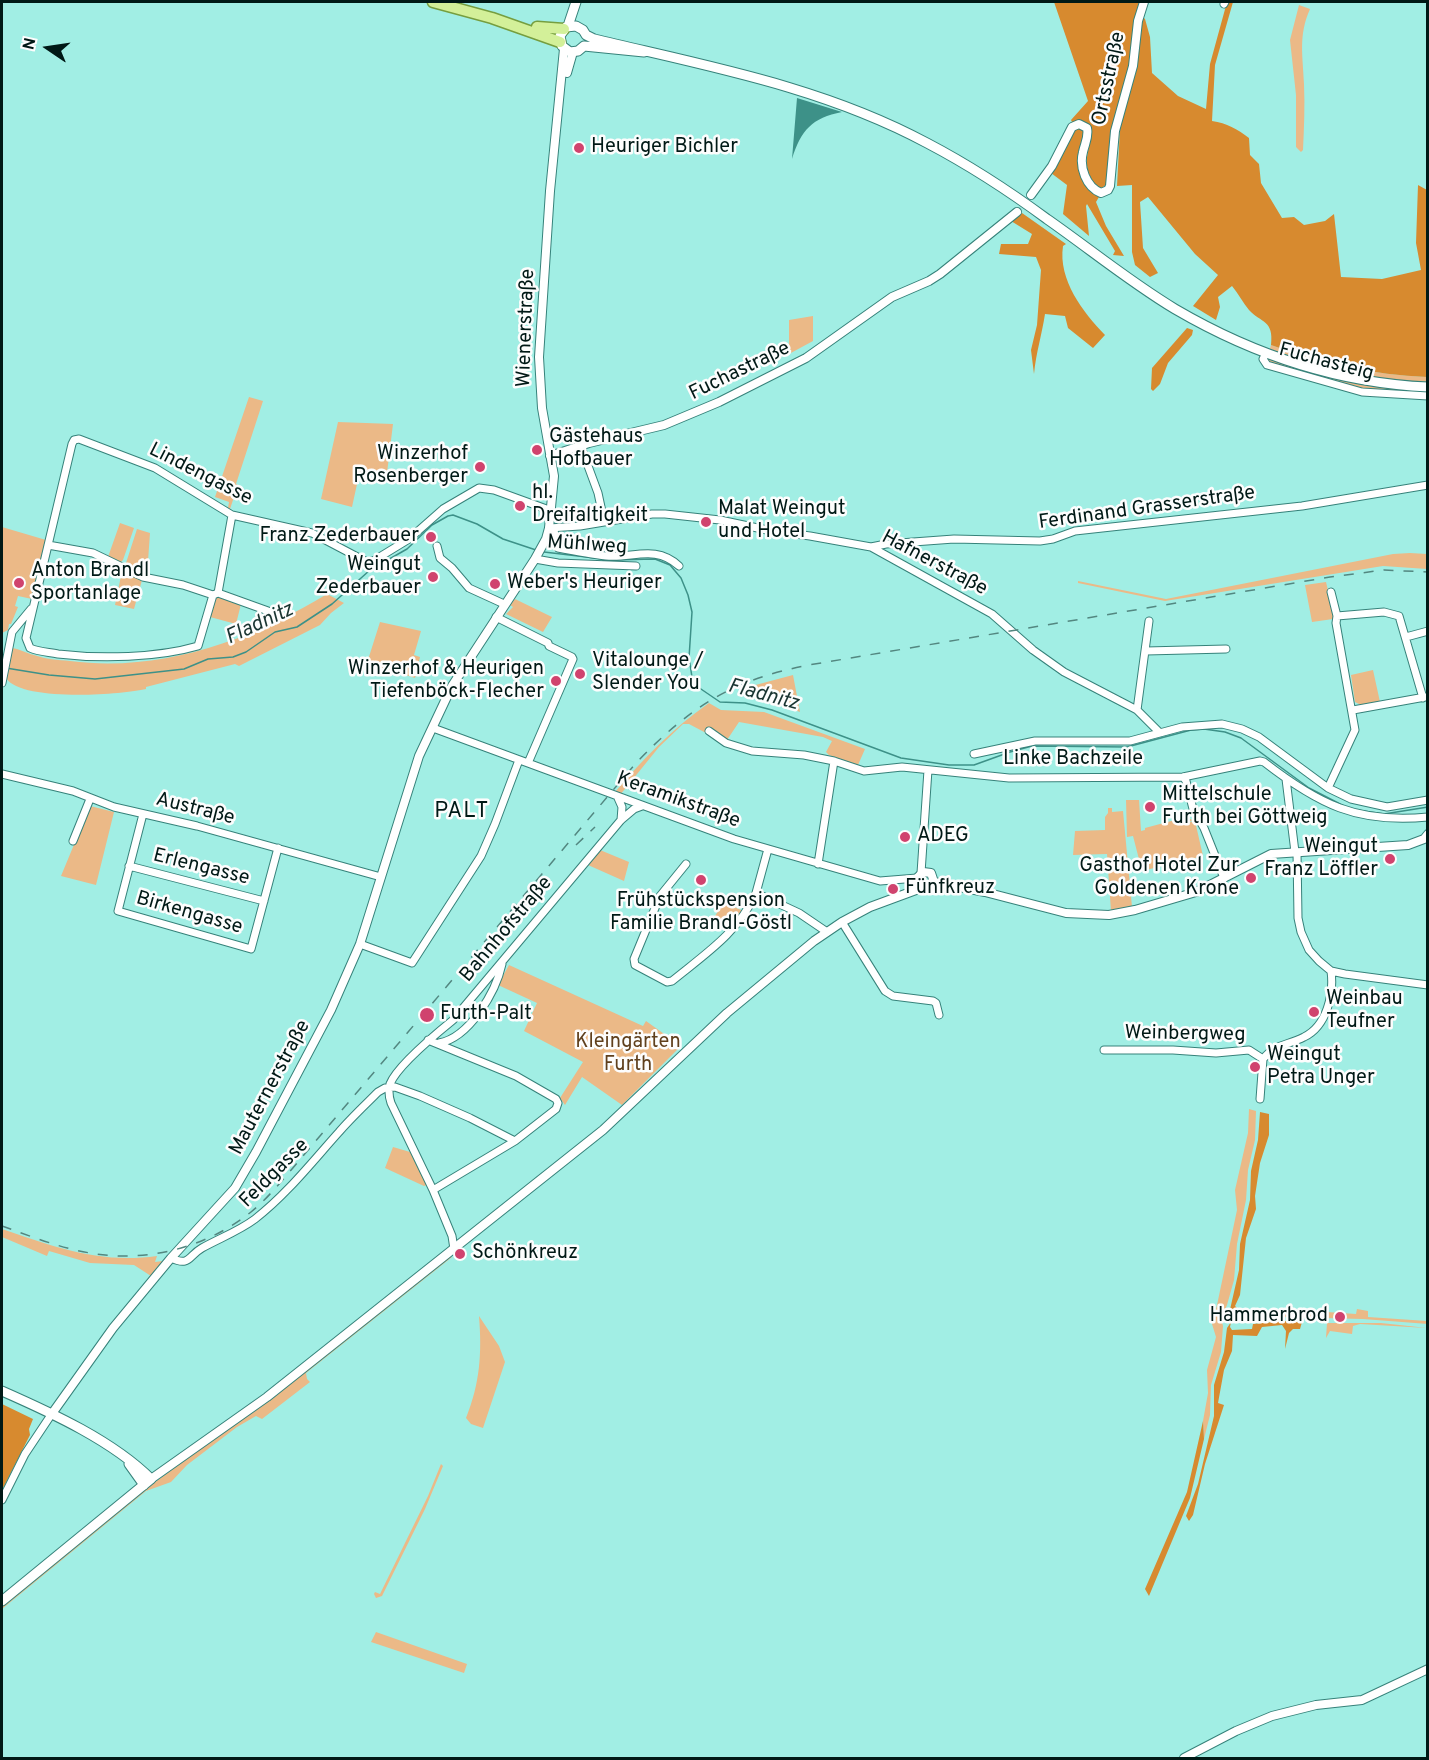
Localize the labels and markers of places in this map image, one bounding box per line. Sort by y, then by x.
place label: Heuriger Bichler [591,136,738,160]
marker: Heuriger Bichler [572,141,586,155]
place label: Gästehaus Hofbauer [549,426,643,473]
place label: Winzerhof Rosenberger [353,443,468,490]
marker: Gästehaus Hofbauer [530,443,544,457]
marker: Winzerhof Rosenberger [473,460,487,474]
place label: hl. Dreifaltigkeit [532,482,648,529]
place label: Malat Weingut und Hotel [718,498,846,545]
marker: hl. Dreifaltigkeit [513,499,527,513]
marker: Malat Weingut und Hotel [699,515,713,529]
place label: Franz Zederbauer [260,525,419,549]
marker: Franz Zederbauer [424,530,438,544]
place label: Weingut Zederbauer [315,554,421,601]
place label: Anton Brandl Sportanlage [31,560,149,607]
marker: Weingut Zederbauer [426,570,440,584]
place label: Weber's Heuriger [507,572,662,596]
marker: Anton Brandl Sportanlage [12,576,26,590]
marker: Weber's Heuriger [488,577,502,591]
place label: Vitalounge / Slender You [592,650,704,697]
place label: Winzerhof & Heurigen Tiefenböck-Flecher [348,658,544,705]
marker: Vitalounge / Slender You [573,667,587,681]
marker: Winzerhof & Heurigen Tiefenböck-Flecher [549,674,563,688]
place label: Mittelschule Furth bei Göttweig [1162,784,1328,831]
marker: Mittelschule Furth bei Göttweig [1143,800,1157,814]
place label: ADEG [917,825,969,849]
marker: ADEG [898,830,912,844]
place label: Weingut Franz Löffler [1264,836,1378,883]
marker: Weingut Franz Löffler [1383,852,1397,866]
place label: Gasthof Hotel Zur Goldenen Krone [1079,855,1239,902]
marker: Gasthof Hotel Zur Goldenen Krone [1244,871,1258,885]
marker: Frühstückspension Familie Brandl-Göstl [694,873,708,887]
place label: Fünfkreuz [905,877,995,901]
marker: Fünfkreuz [886,882,900,896]
place label: Frühstückspension Familie Brandl-Göstl [610,890,792,937]
place label: Weinbau Teufner [1326,988,1403,1035]
place label: Furth-Palt [440,1003,532,1027]
marker: Weinbau Teufner [1307,1005,1321,1019]
marker: Furth-Palt [418,1006,436,1024]
place label: Weingut Petra Unger [1267,1044,1375,1091]
marker: Weingut Petra Unger [1248,1060,1262,1074]
place label: Schönkreuz [472,1242,578,1266]
marker: Schönkreuz [453,1247,467,1261]
place label: Hammerbrod [1210,1305,1328,1329]
marker: Hammerbrod [1333,1310,1347,1324]

